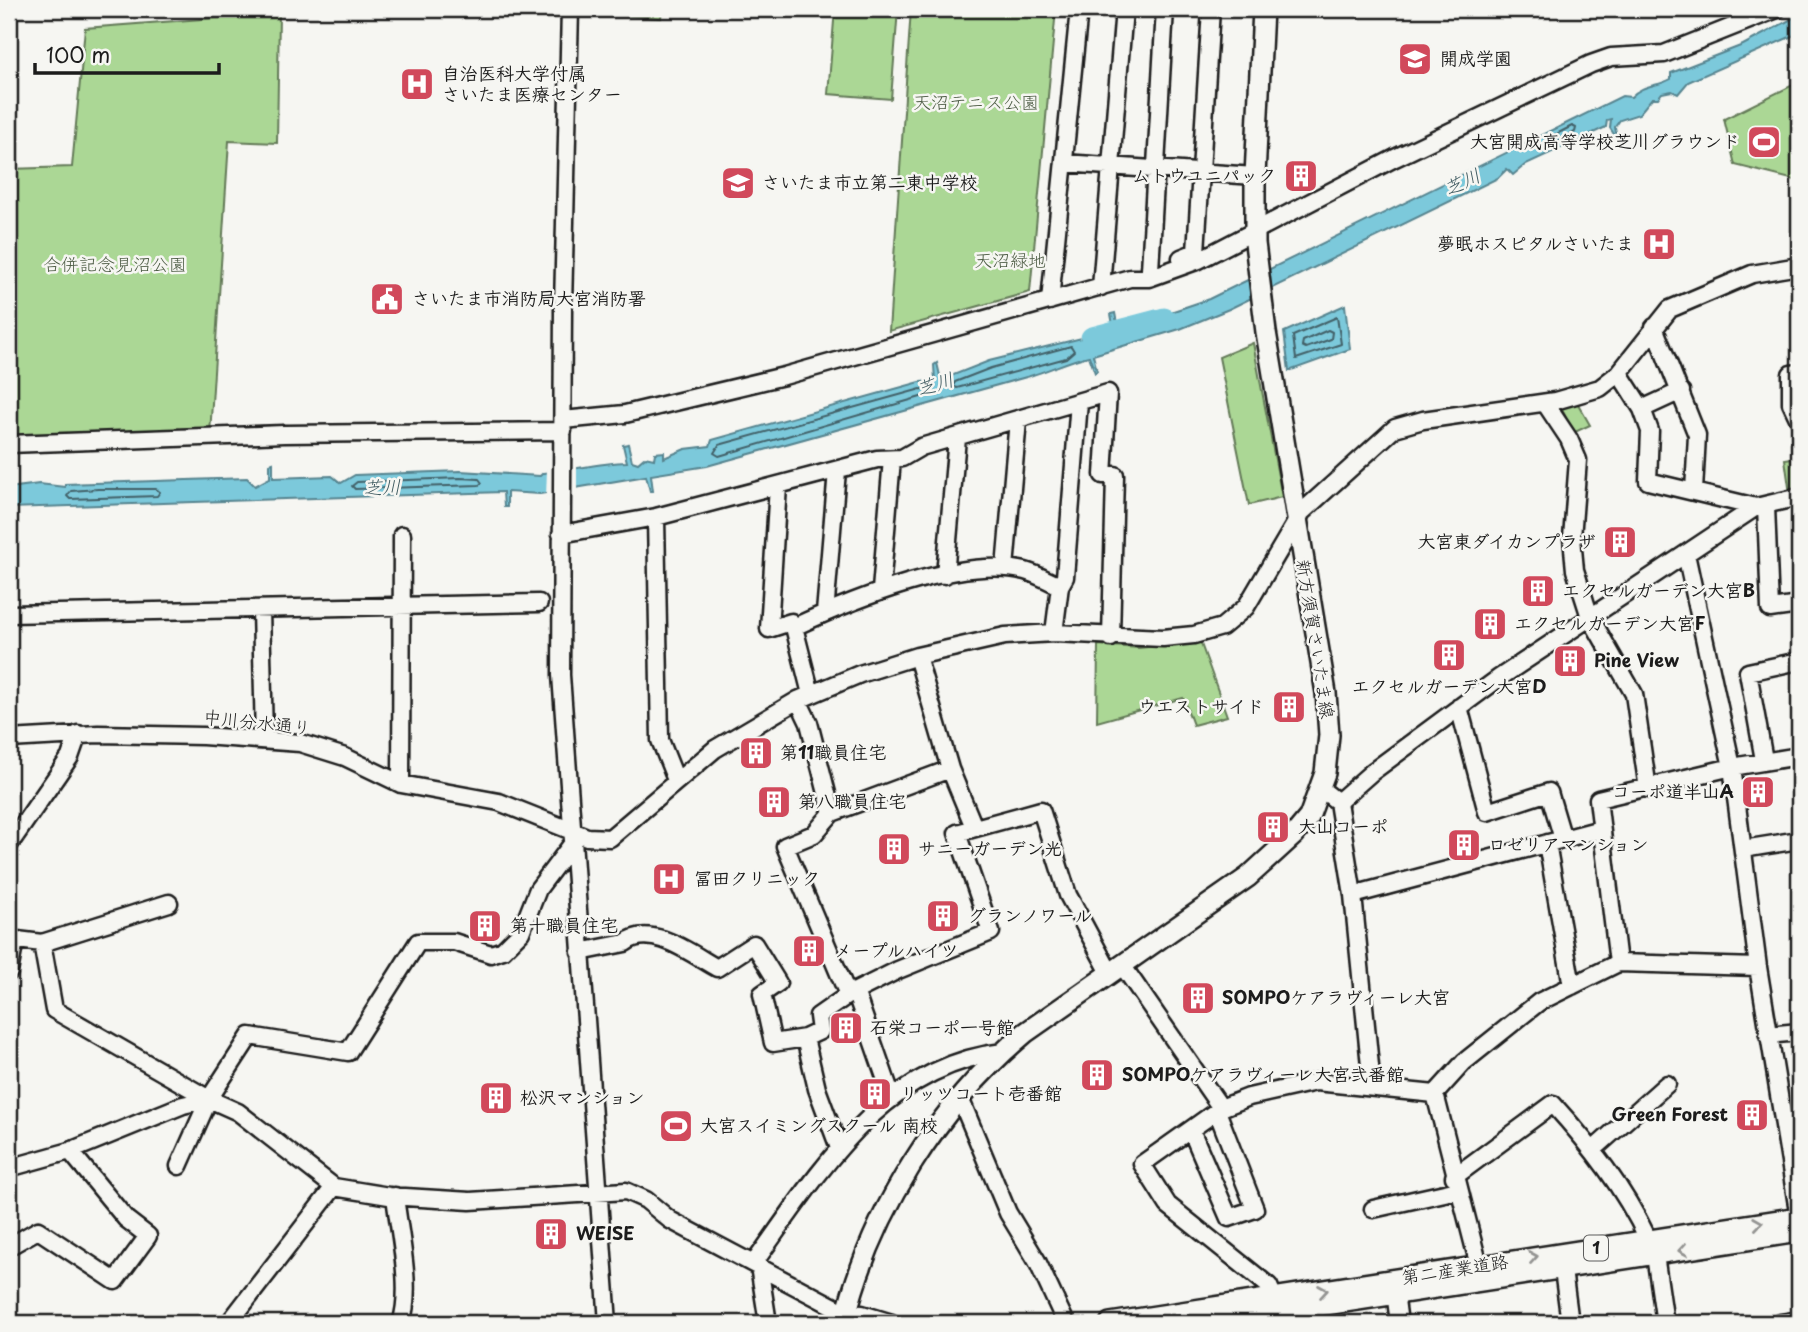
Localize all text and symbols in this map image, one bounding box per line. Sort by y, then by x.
scale bar [35,32,219,76]
text: 100 m [46,38,110,70]
school or university icon: 開成学園 [1396,40,1434,78]
place label: 開成学園 [1440,44,1512,71]
place label: 自治医科大学付属 さいたま医療センター [442,59,622,107]
hospital icon: 自治医科大学付属 さいたま医療センター [398,65,436,103]
park label: 天沼テニス公園 [913,88,1039,115]
sports icon: 大宮開成高等学校芝川グラウンド [1745,123,1783,161]
place label: 大宮開成高等学校芝川グラウンド [1470,127,1740,154]
building icon: ムトウユニパック [1282,157,1320,195]
water label: 芝川 [1438,160,1485,202]
place label: ムトウユニパック [1132,161,1276,188]
school or university icon: さいたま市立第二東中学校 [719,164,757,202]
place label: さいたま市立第二東中学校 [762,168,978,195]
hospital icon: 夢眠ホスピタルさいたま [1640,225,1678,263]
place label: 夢眠ホスピタルさいたま [1437,229,1634,256]
park label: 天沼緑地 [974,246,1046,273]
park label: 合併記念見沼公園 [43,250,187,277]
public building icon: さいたま市消防局大宮消防署 [368,280,406,318]
place label: さいたま市消防局大宮消防署 [412,284,646,311]
water label: 芝川 [912,364,957,402]
water label: 芝川 [362,471,401,501]
building icon: 大宮東ダイカンプラザ [1601,523,1639,561]
place label: 大宮東ダイカンプラザ [1417,527,1596,554]
street label: 新方須賀さいたま線 [1291,557,1342,721]
building icon: エクセルガーデン大宮B [1519,572,1557,610]
place label: エクセルガーデン大宮B [1562,576,1755,603]
building icon: エクセルガーデン大宮F [1471,605,1509,643]
place label: エクセルガーデン大宮F [1514,609,1706,636]
building icon: エクセルガーデン大宮D [1430,636,1468,674]
building icon: Pine View [1551,642,1589,680]
place label: Pine View [1594,646,1679,673]
place label: エクセルガーデン大宮D [1351,672,1547,699]
building icon: ウエストサイド [1270,688,1308,726]
place label: ウエストサイド [1138,692,1264,719]
street label: 中川分水通り [202,702,312,741]
building icon: 第11職員住宅 [737,734,775,772]
place label: 第11職員住宅 [780,738,886,765]
building icon: コーポ道半山A [1739,773,1777,811]
place label: コーポ道半山A [1612,777,1734,804]
building icon: 第八職員住宅 [755,783,793,821]
place label: 第八職員住宅 [798,787,906,814]
building icon: 大山コーポ [1254,808,1292,846]
place label: 大山コーポ [1298,812,1388,839]
building icon: ロゼリアマンション [1445,826,1483,864]
building icon: サニーガーデン光 [875,830,913,868]
place label: ロゼリアマンション [1488,830,1649,857]
place label: サニーガーデン光 [918,834,1062,861]
hospital icon: 冨田クリニック [650,860,688,898]
place label: 冨田クリニック [694,864,820,891]
building icon: グランノワール [924,897,962,935]
place label: グランノワール [968,901,1092,928]
building icon: 第十職員住宅 [466,907,504,945]
place label: 第十職員住宅 [510,911,618,938]
building icon: メープルハイツ [790,932,828,970]
place label: メープルハイツ [834,936,959,963]
building icon: SOMPOケアラヴィーレ大宮 [1179,979,1217,1017]
place label: SOMPOケアラヴィーレ大宮 [1222,983,1450,1010]
building icon: 石栄コーポ一号館 [827,1009,865,1047]
place label: 石栄コーポ一号館 [870,1013,1014,1040]
building icon: SOMPOケアラヴィーレ大宮弐番館 [1078,1056,1116,1094]
place label: SOMPOケアラヴィーレ大宮弐番館 [1122,1060,1404,1087]
building icon: リッツコート壱番館 [856,1075,894,1113]
building icon: 松沢マンション [477,1079,515,1117]
place label: リッツコート壱番館 [900,1079,1062,1106]
place label: 松沢マンション [520,1083,645,1110]
building icon: Green Forest [1733,1096,1771,1134]
place label: Green Forest [1611,1100,1728,1127]
sports icon: 大宮スイミングスクール 南校 [657,1107,695,1145]
place label: 大宮スイミングスクール 南校 [700,1111,938,1138]
building icon: WEISE [532,1215,570,1253]
one-way arrow [1752,1216,1764,1231]
place label: WEISE [576,1219,635,1246]
road number: 1 [1584,1236,1608,1260]
one-way arrow [1678,1242,1689,1257]
street label: 第二産業道路 [1399,1247,1510,1290]
one-way arrow [1527,1250,1539,1265]
one-way arrow [1317,1284,1329,1299]

